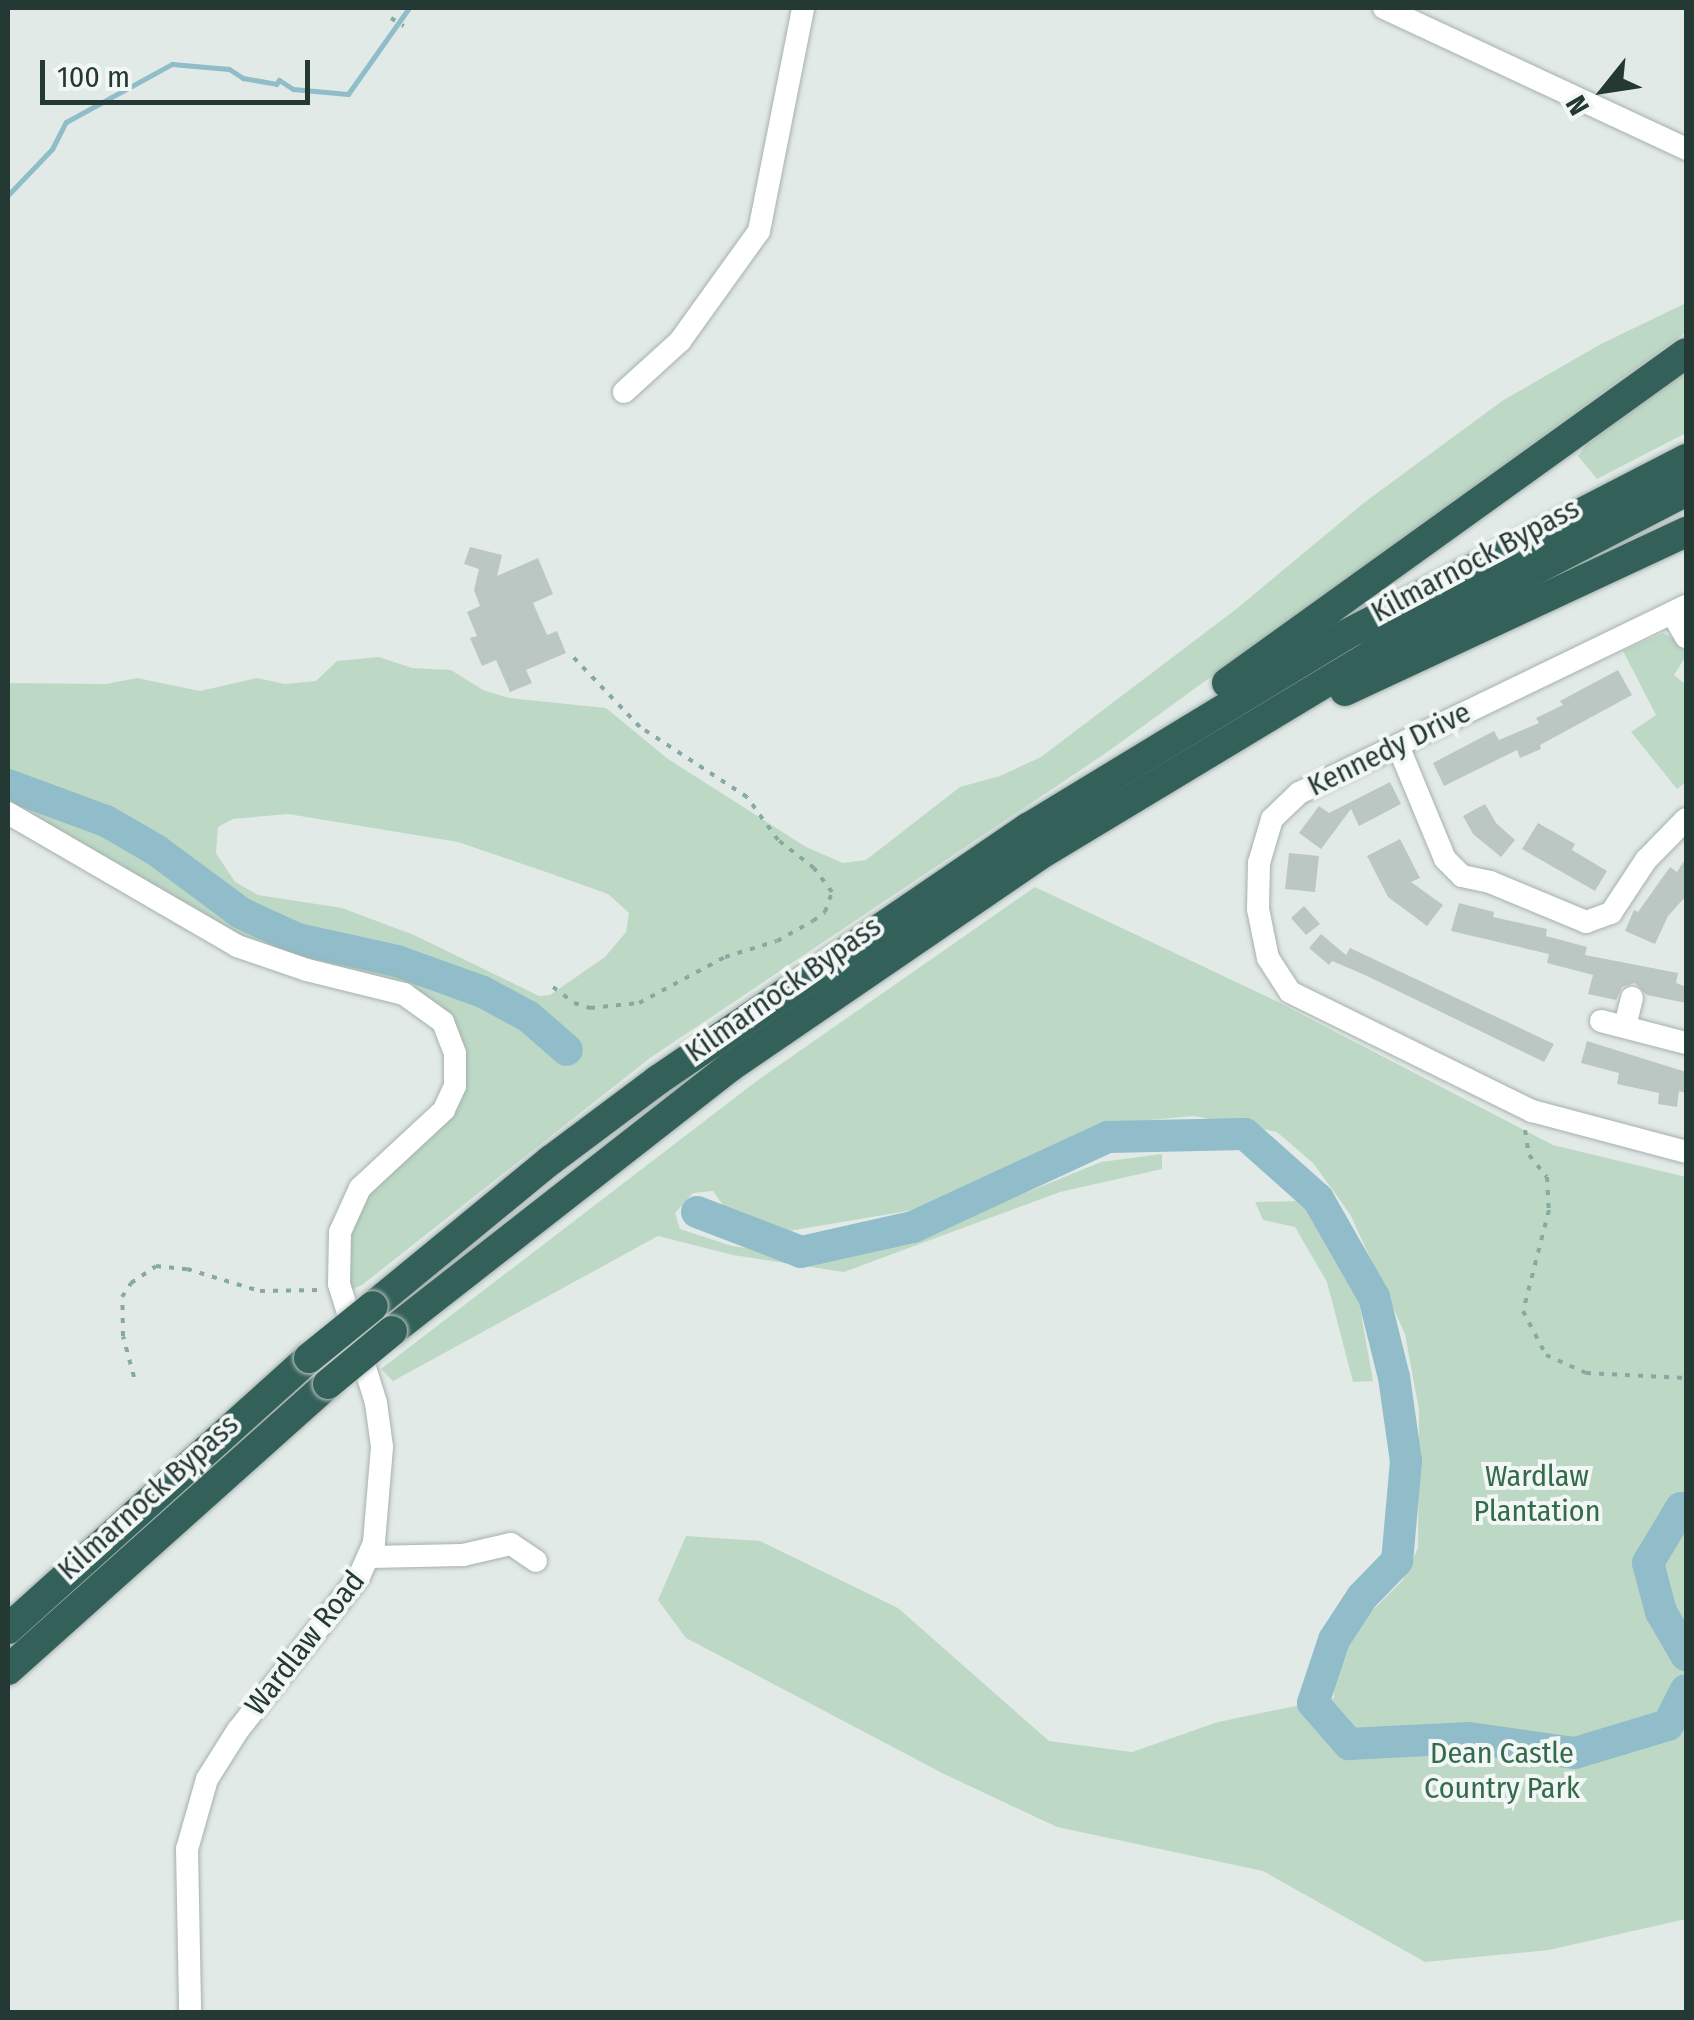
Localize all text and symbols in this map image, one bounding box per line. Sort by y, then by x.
scale bar [45,40,315,102]
north arrow [1554,40,1654,140]
text: 100 m [57,59,130,95]
text: N [1559,90,1596,121]
street label: Kilmarnock Bypass [1365,490,1585,630]
street label: Kennedy Drive [1302,694,1476,804]
street label: Kilmarnock Bypass [678,908,888,1070]
street label: Kilmarnock Bypass [50,1407,246,1587]
park label: Wardlaw Plantation [1474,1458,1600,1528]
street label: Wardlaw Road [238,1564,372,1722]
park label: Dean Castle Country Park [1424,1735,1580,1806]

